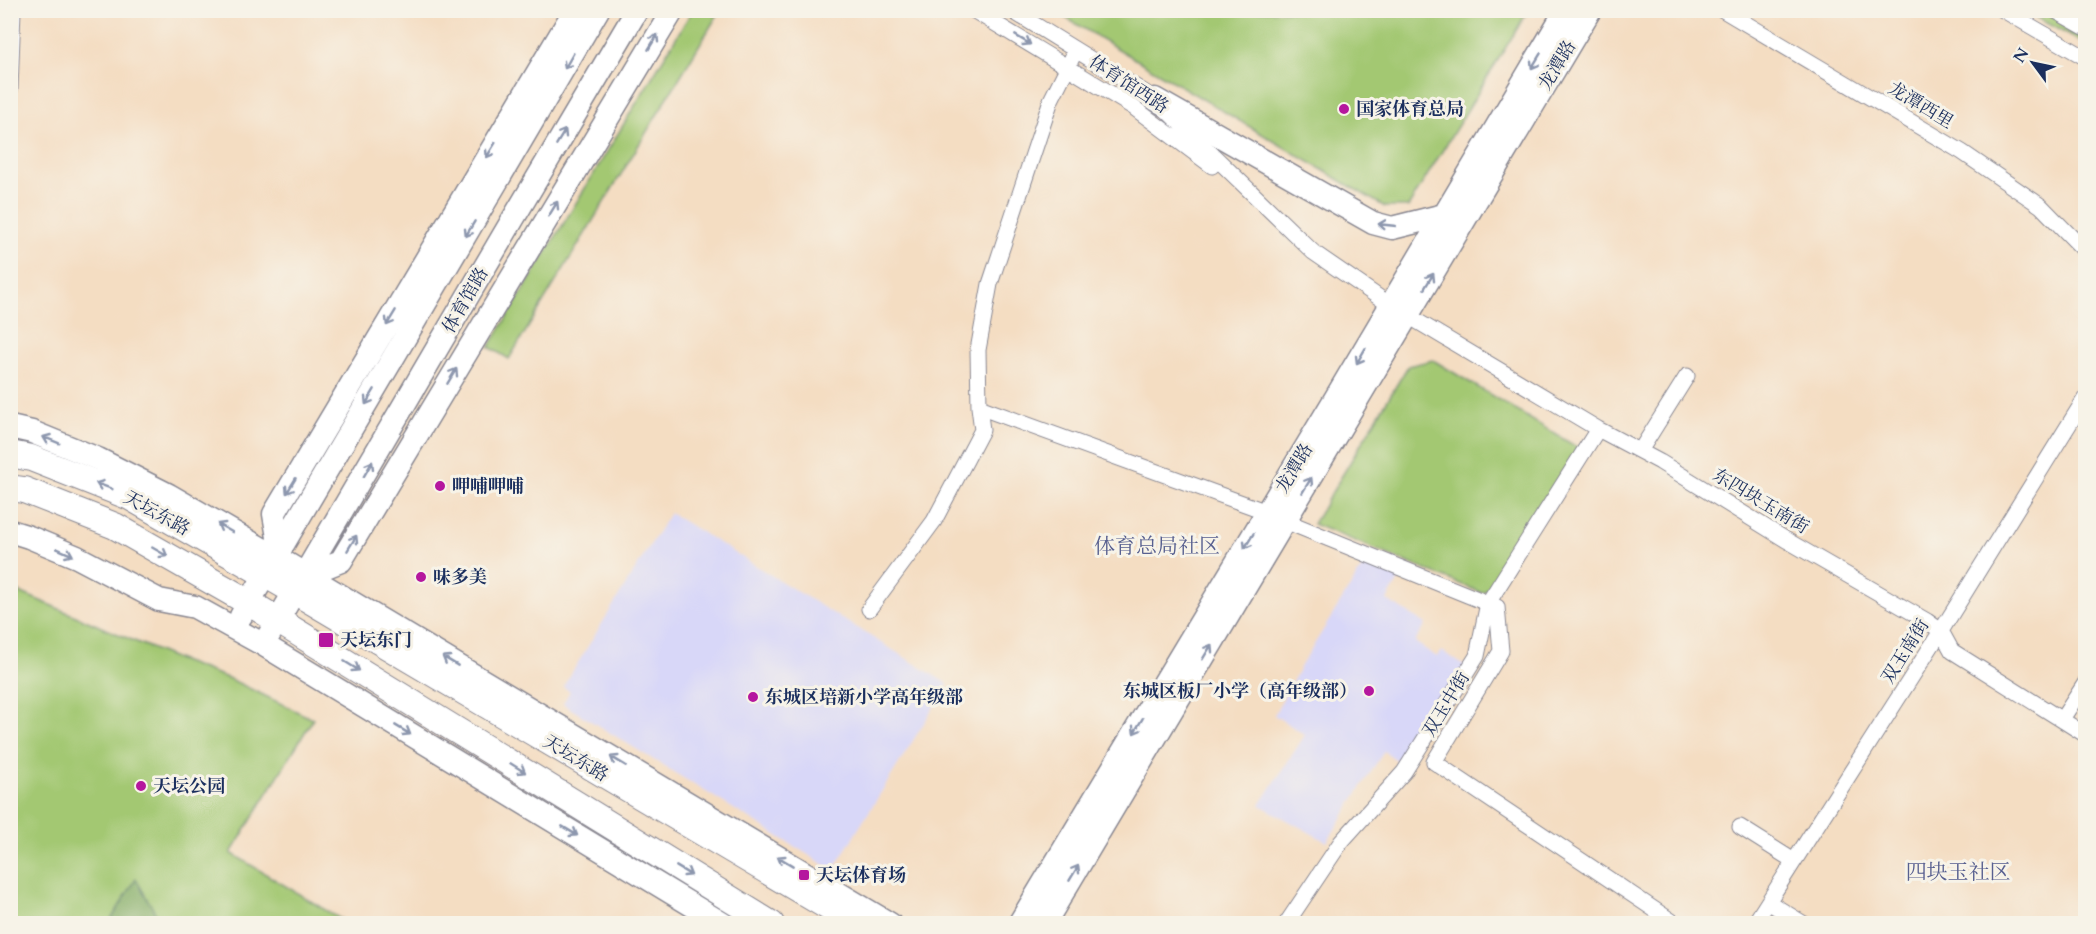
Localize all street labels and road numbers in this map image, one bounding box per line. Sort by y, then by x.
street label: 龙潭路 [1533,36,1582,95]
street label: 体育馆西路 [1084,49,1173,119]
street label: 龙潭西里 [1883,76,1958,135]
street label: 体育馆路 [437,263,494,338]
street label: 龙潭路 [1270,439,1319,498]
street label: 东四块玉南街 [1708,463,1813,540]
street label: 天坛东路 [119,485,194,542]
street label: 双玉南街 [1876,614,1935,688]
street label: 双玉中街 [1417,667,1476,742]
street label: 天坛东路 [538,729,613,788]

